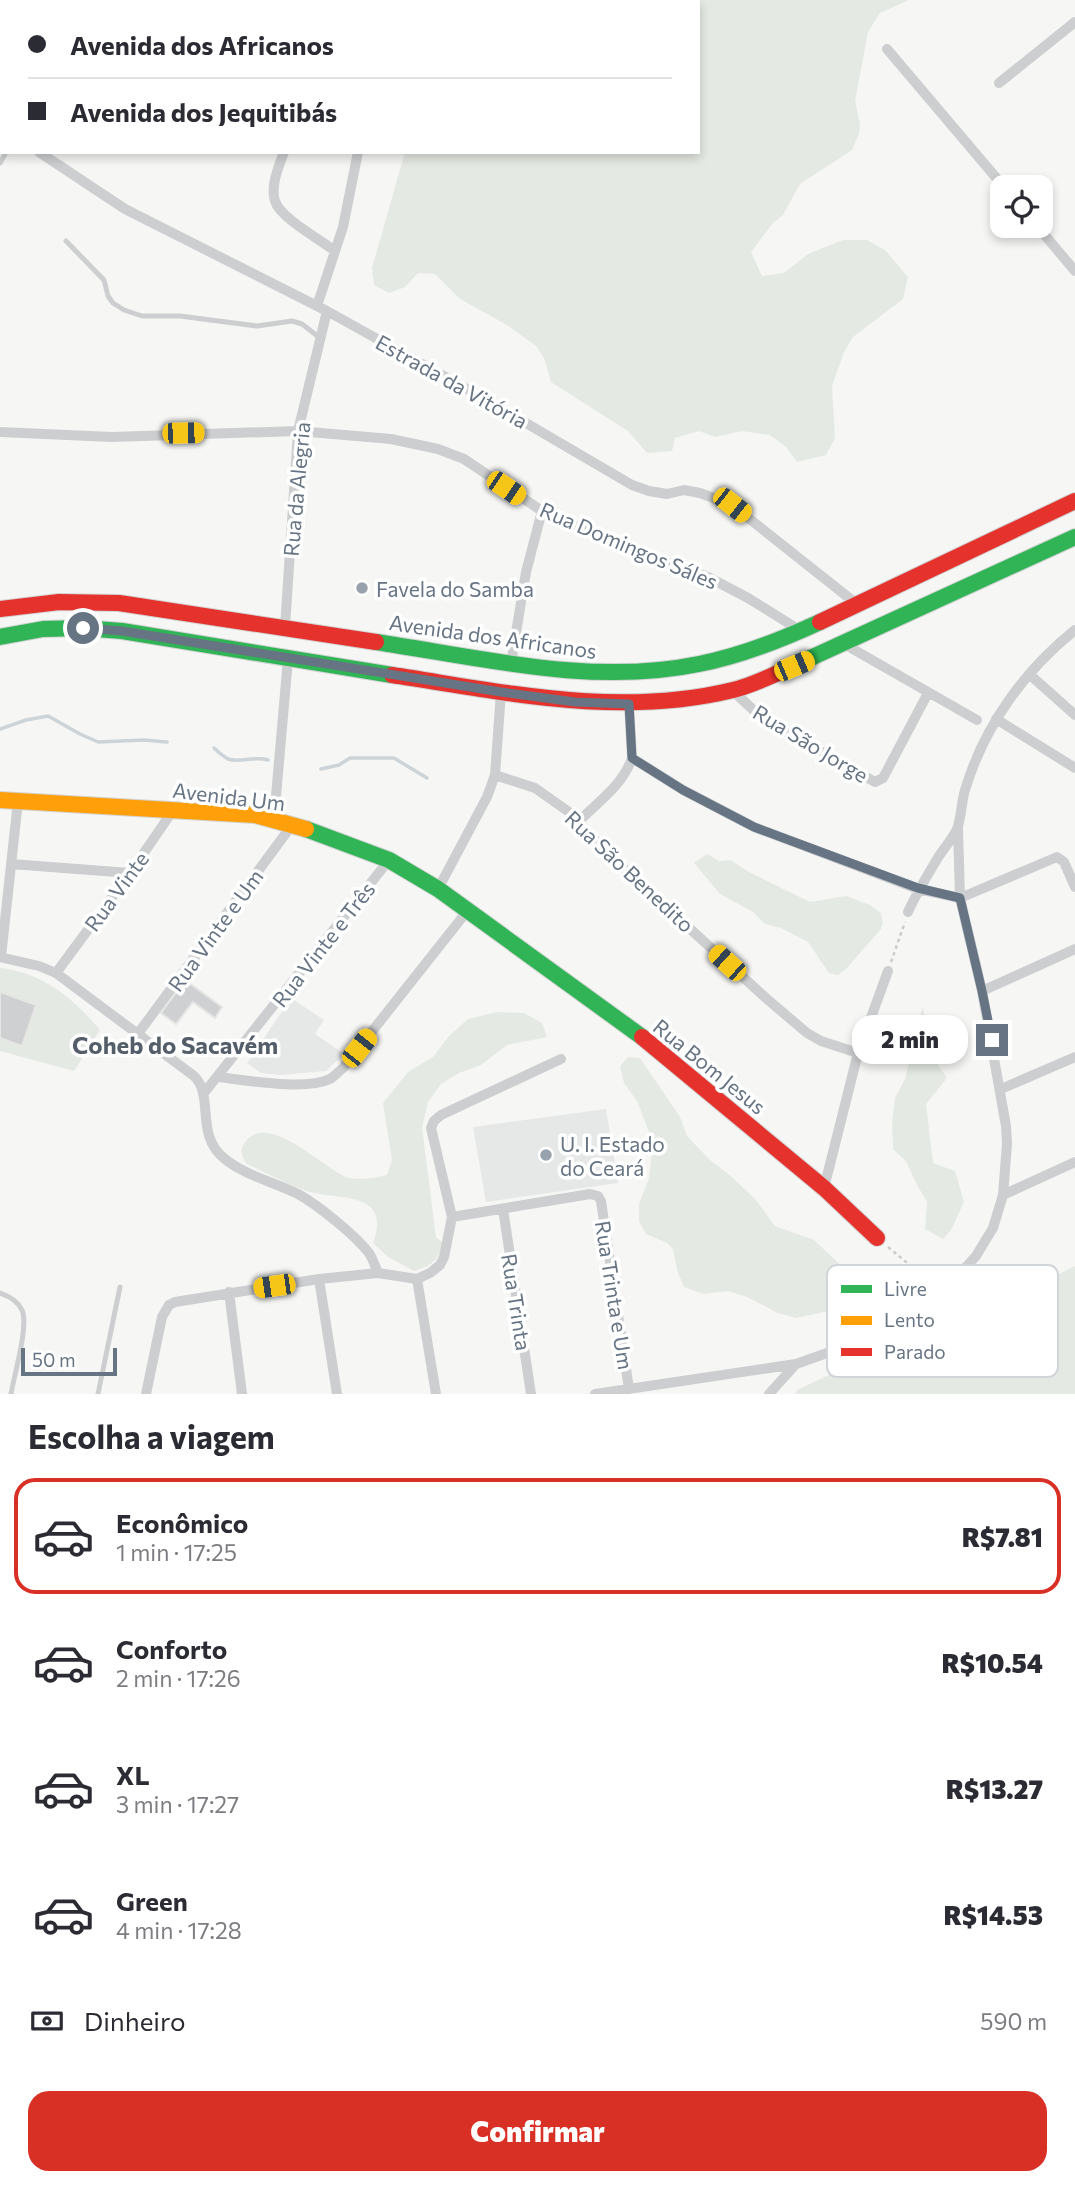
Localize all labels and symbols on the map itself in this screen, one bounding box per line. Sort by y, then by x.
street label: Estrada da Vitória [372,329,532,433]
street label: Rua da Alegria [278,421,314,557]
car [162,422,205,444]
car [483,468,530,508]
car [709,484,756,526]
street label: Rua Domingos Sáles [536,496,722,594]
place label: Favela do Samba [376,576,534,601]
marker: Favela do Samba [354,580,370,596]
street label: Avenida dos Africanos [388,609,598,663]
route start [67,612,99,644]
car [771,648,818,684]
street label: Rua São Jorge [749,699,873,787]
street label: Avenida Um [171,777,287,815]
street label: Rua São Benedito [561,805,699,937]
street label: Rua Vinte [79,846,153,936]
street label: Rua Vinte e Um [162,864,268,996]
street label: Rua Vinte e Três [266,877,380,1011]
car [705,941,750,985]
street label: Rua Bom Jesus [649,1013,771,1119]
callout: 2 min [852,1016,968,1064]
route end [976,1024,1008,1056]
car [338,1025,381,1071]
district label: Coheb do Sacavém [72,1030,278,1059]
place label: U. I. Estado do Ceará [560,1131,665,1180]
marker: U. I. Estado do Ceará [538,1147,554,1163]
street label: Rua Trinta e Um [591,1219,639,1371]
street label: Rua Trinta [497,1252,537,1352]
legend [827,1265,1058,1377]
car [252,1273,297,1299]
text: Livre [884,1277,927,1300]
text: Lento [884,1308,935,1331]
text: Parado [884,1340,946,1363]
scale bar [21,1345,117,1377]

